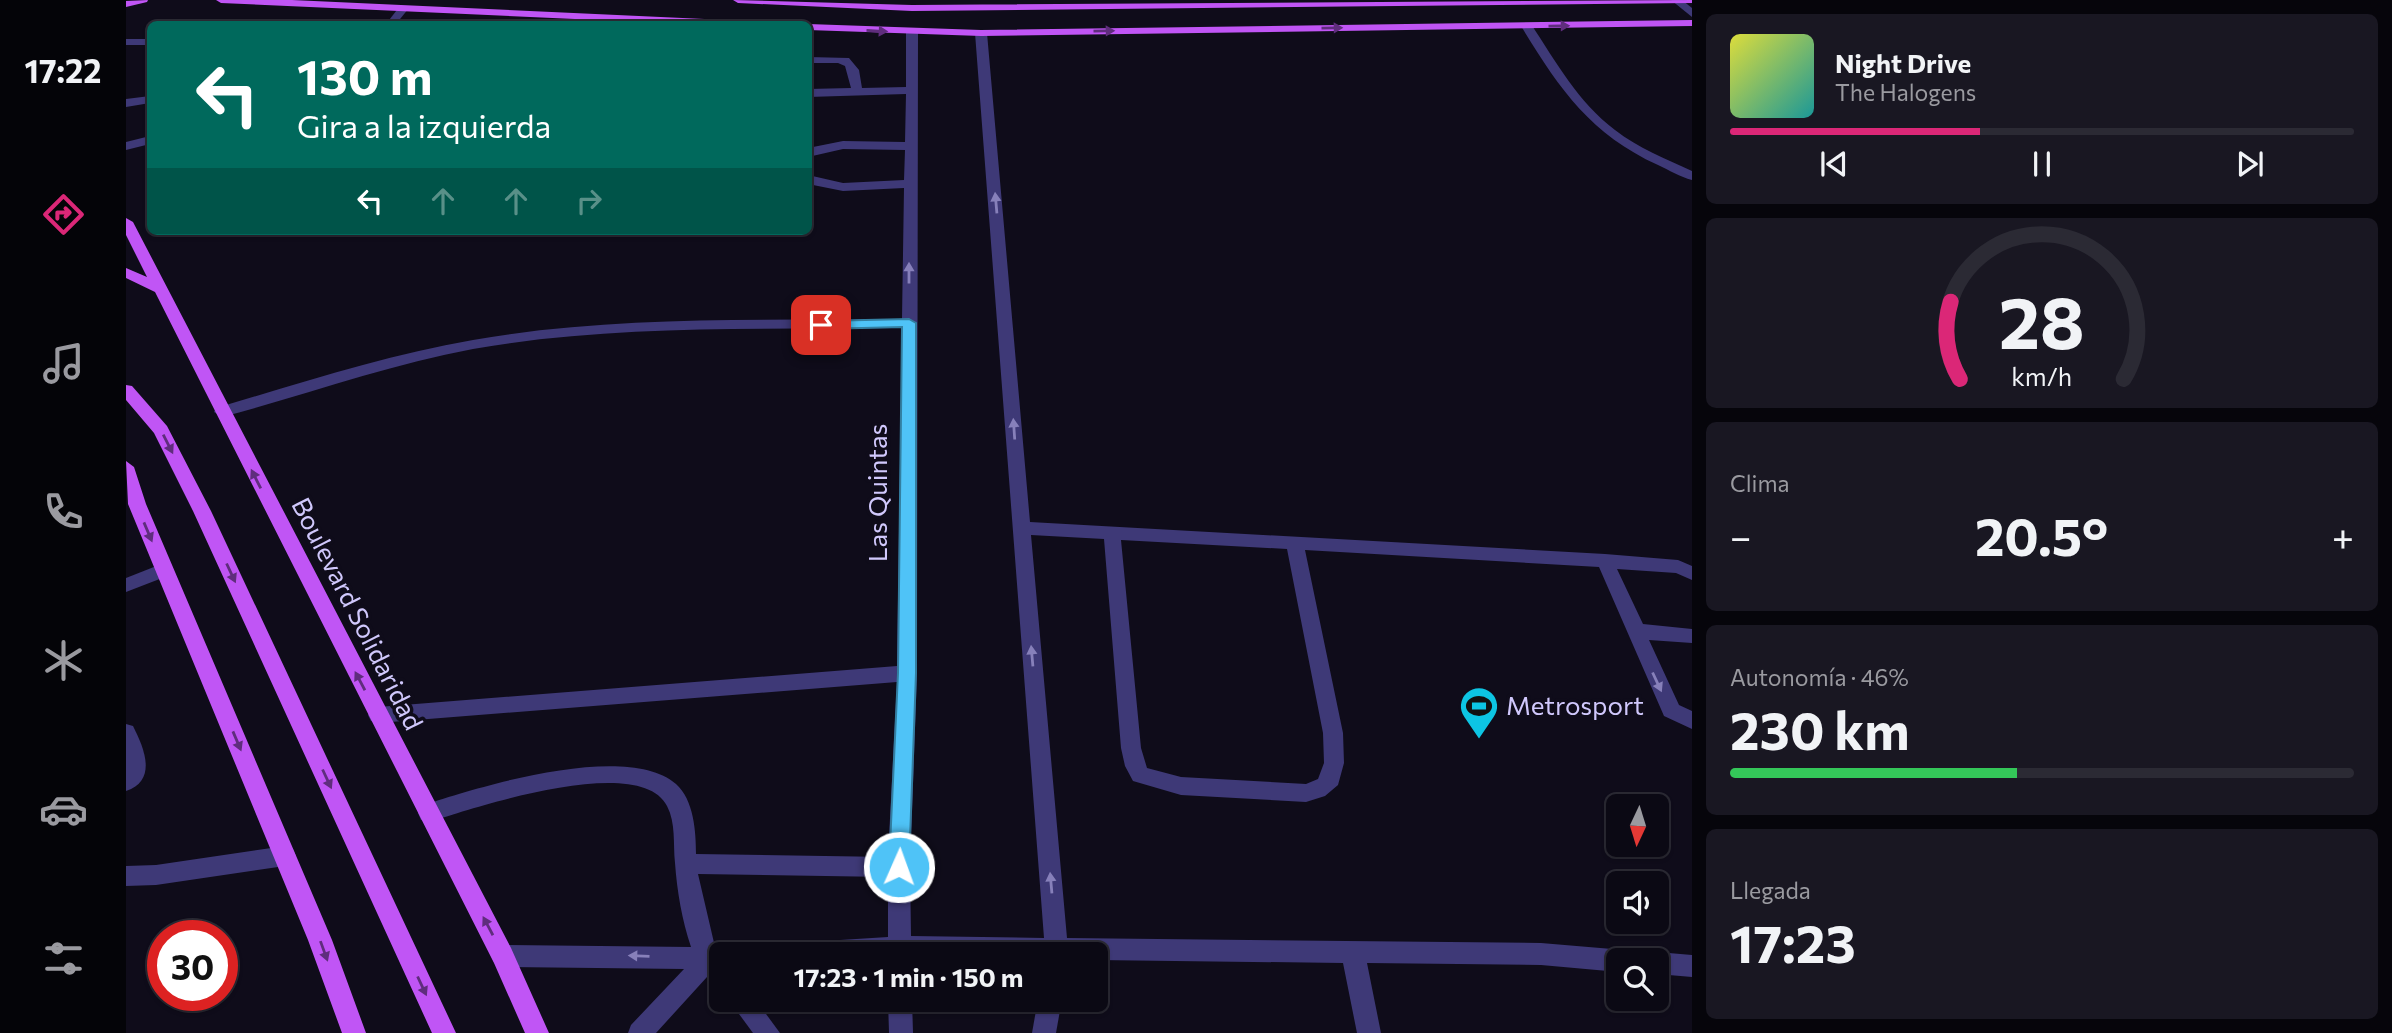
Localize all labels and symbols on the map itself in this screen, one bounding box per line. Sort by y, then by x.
one-way arrow [1548,20,1570,31]
one-way arrow [1321,23,1343,34]
one-way arrow [866,25,888,36]
one-way arrow [1093,25,1115,37]
one-way arrow [990,191,1001,213]
one-way arrow [903,262,915,284]
pin [791,295,851,355]
one-way arrow [1008,418,1019,440]
street label: Las Quintas [861,424,892,562]
one-way arrow [162,434,174,454]
one-way arrow [251,469,262,489]
street label: Boulevard Solidaridad [286,492,430,735]
one-way arrow [143,521,154,542]
one-way arrow [225,563,237,583]
one-way arrow [1026,645,1037,667]
one-way arrow [354,671,366,691]
one-way arrow [1651,672,1663,692]
sports icon: Metrosport [1458,685,1500,740]
place label: Metrosport [1506,689,1644,720]
one-way arrow [231,731,242,752]
one-way arrow [321,769,332,789]
north arrow [1606,794,1670,858]
position arrow [862,830,936,904]
one-way arrow [1045,872,1056,894]
one-way arrow [482,916,494,936]
speed limit sign: 30 [147,920,238,1011]
one-way arrow [319,941,330,962]
one-way arrow [628,951,650,962]
one-way arrow [417,975,428,996]

